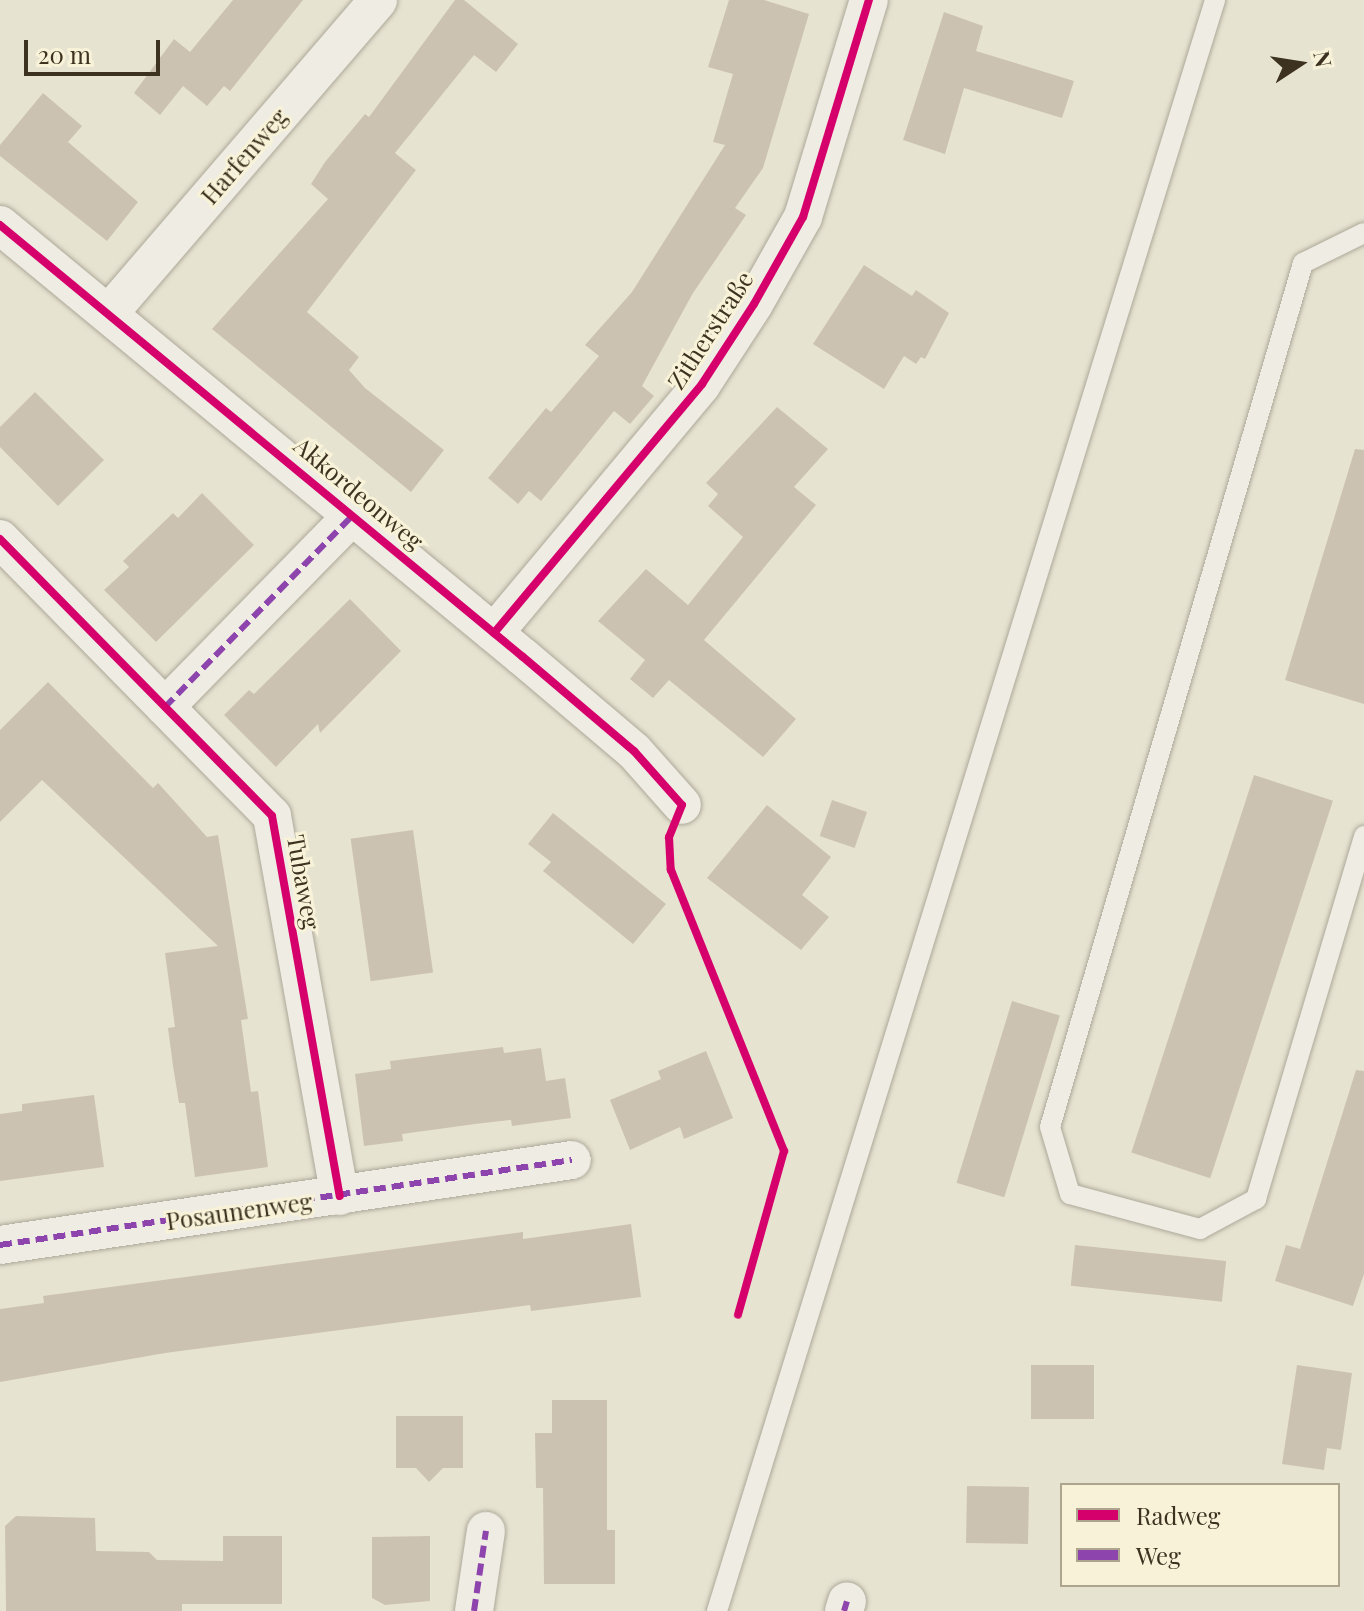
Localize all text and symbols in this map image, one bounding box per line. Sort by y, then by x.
scale bar [28,24,164,74]
north arrow [1260,24,1340,104]
text: 20 m [38,38,91,70]
text: N [1307,48,1340,70]
street label: Harfenweg [195,102,293,210]
street label: Zitherstraße [661,266,759,394]
street label: Akkordeonweg [288,431,430,555]
street label: Tubaweg [282,832,326,932]
street label: Posaunenweg [164,1186,314,1236]
legend [1060,1483,1340,1587]
text: Radweg [1136,1499,1221,1531]
text: Weg [1136,1539,1181,1571]

